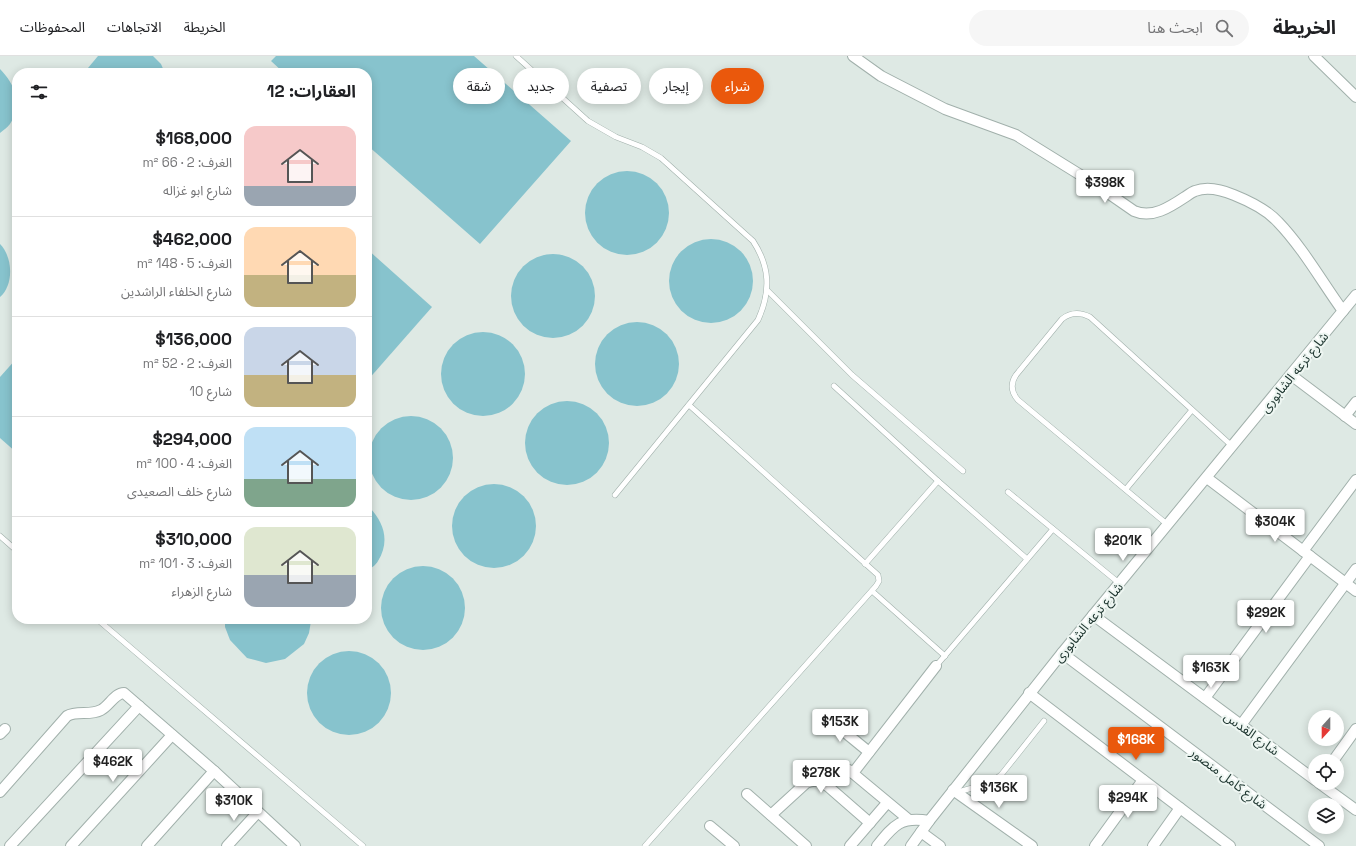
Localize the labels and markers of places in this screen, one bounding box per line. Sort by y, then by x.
pin: $398K [1077,170,1133,204]
pin: $304K [1247,509,1303,543]
pin: $201K [1095,528,1151,562]
pin: $292K [1238,600,1294,634]
pin: $163K [1183,655,1239,689]
pin: $153K [812,709,868,743]
pin: $168K [1108,727,1164,761]
pin: $462K [85,749,141,783]
pin: $278K [793,760,849,794]
pin: $136K [971,775,1027,809]
pin: $294K [1100,785,1156,819]
pin: $310K [206,788,262,822]

